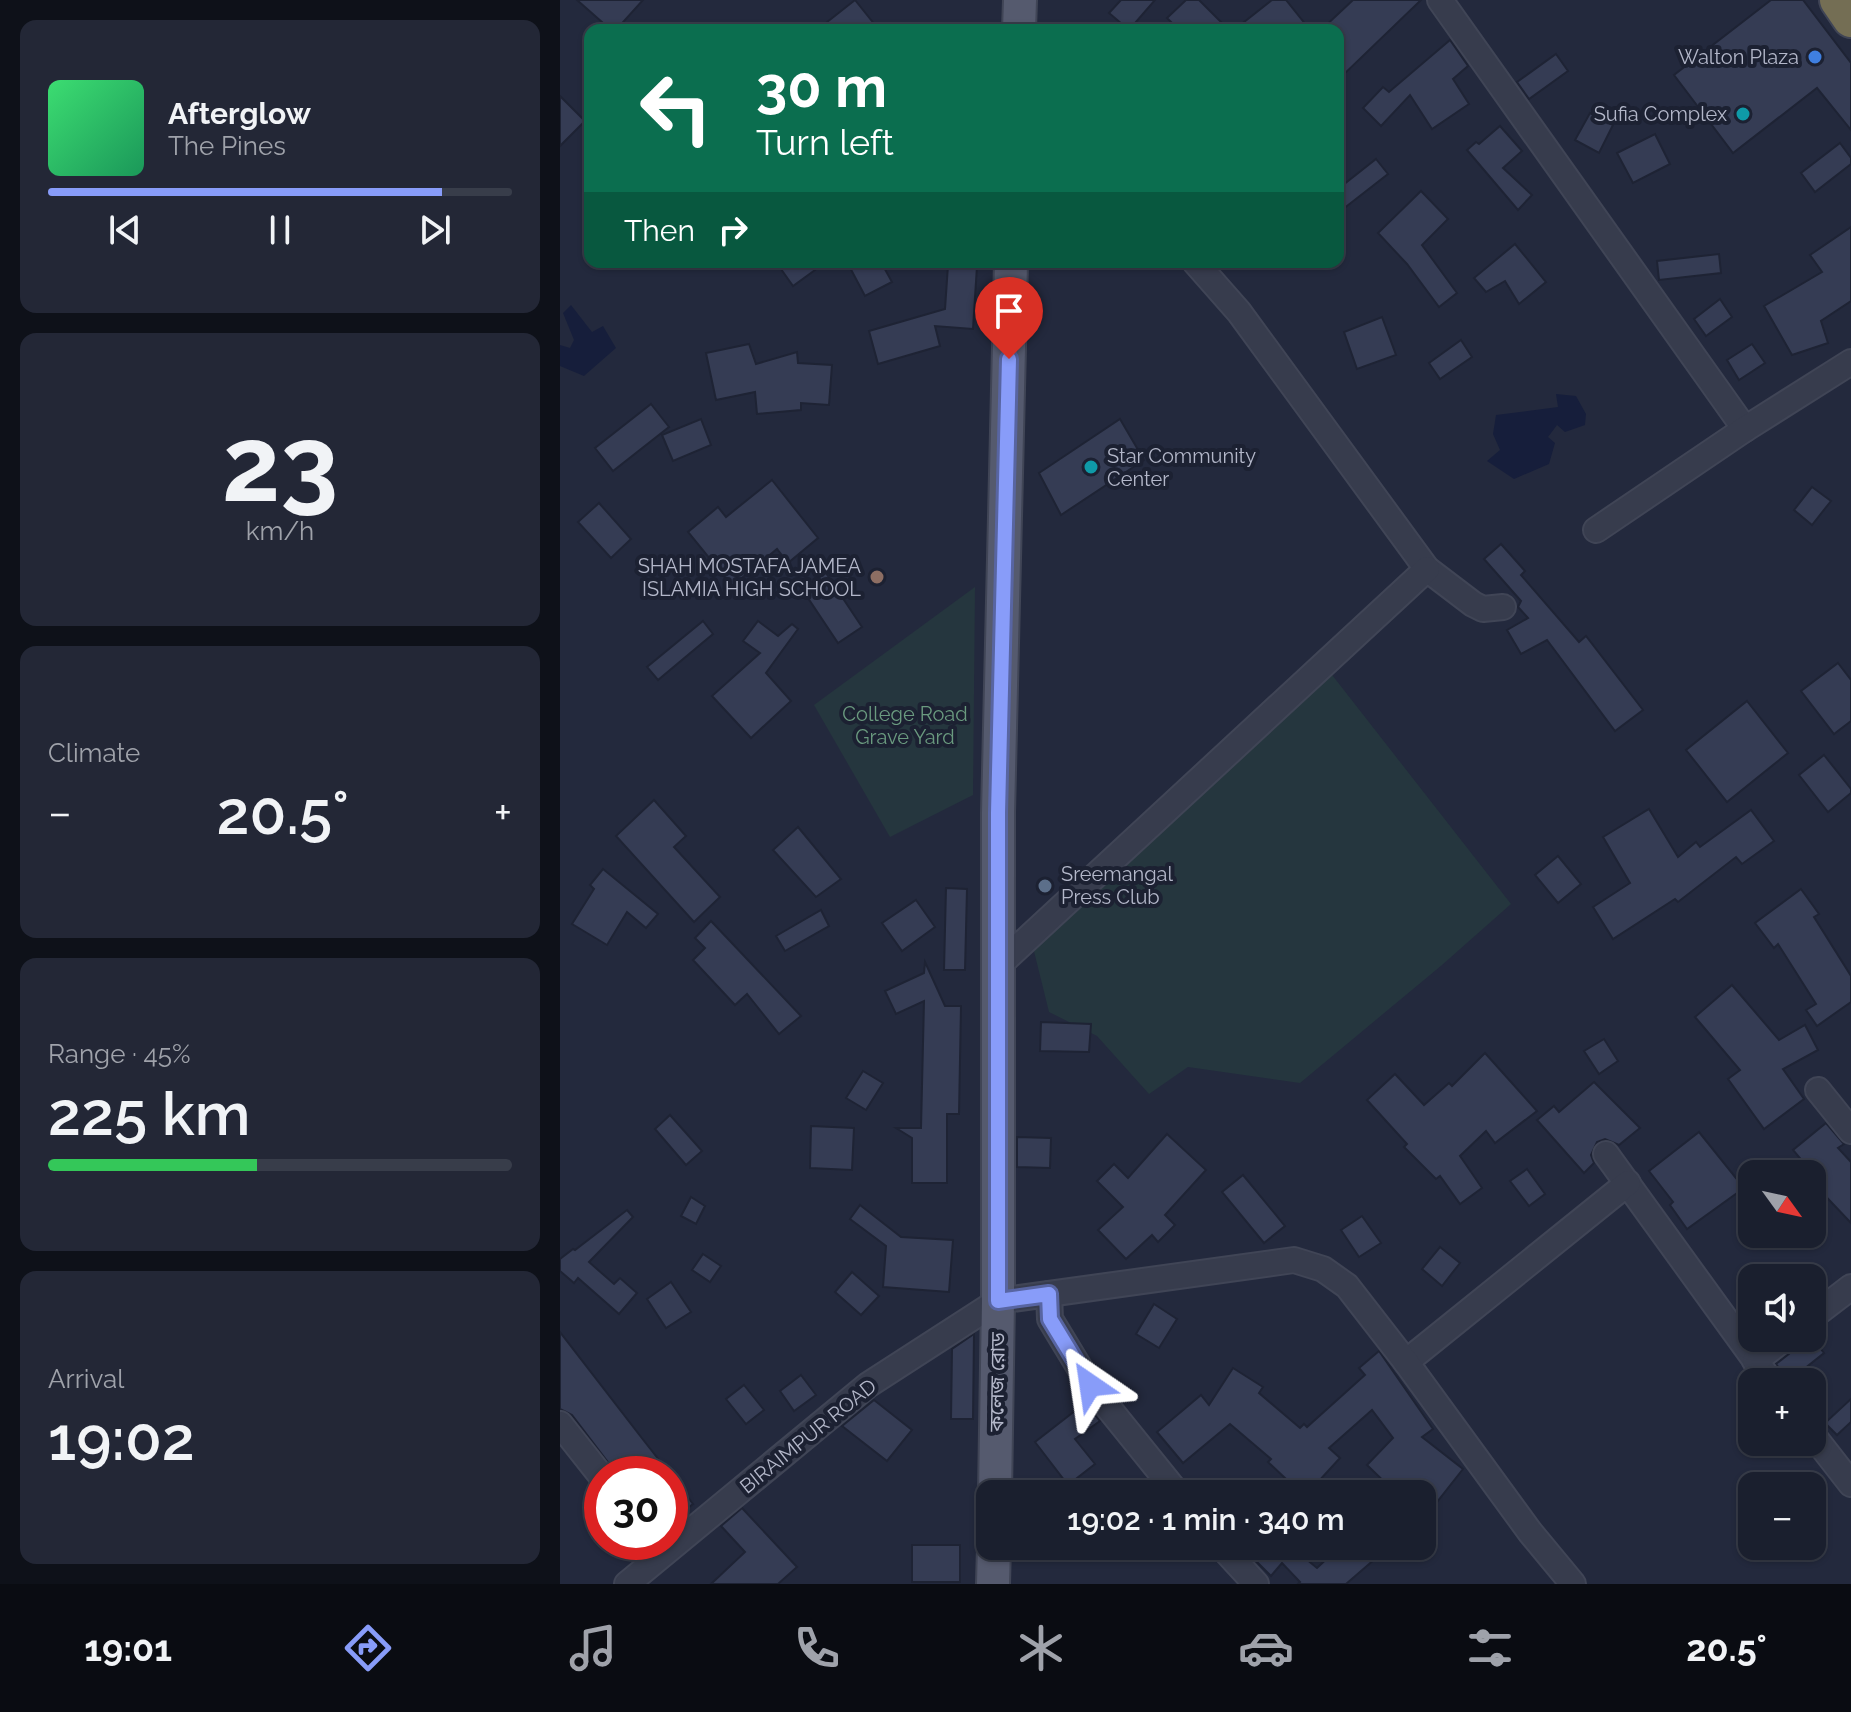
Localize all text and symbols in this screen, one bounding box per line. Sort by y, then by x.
place label: Walton Plaza [1678,45,1799,69]
marker: Walton Plaza [1806,48,1824,66]
text: 30 m [756,54,887,120]
icon: left [624,56,728,160]
text: Afterglow [168,96,311,131]
place label: Sufia Complex [1594,102,1727,126]
marker: Sufia Complex [1734,105,1752,123]
text: Turn left [756,121,894,163]
text: The Pines [168,131,286,161]
icon: previous [103,208,147,252]
icon: pause [258,208,302,252]
icon: next [413,208,457,252]
icon: right [711,208,755,252]
text: Then [624,213,695,248]
pin [975,277,1043,359]
icon: arrive [987,289,1031,333]
text: 23 [222,403,338,525]
place label: Star Community Center [1107,444,1256,491]
marker: Star Community Center [1082,458,1100,476]
text: km/h [246,516,314,546]
place label: SHAH MOSTAFA JAMEA ISLAMIA HIGH SCHOOL [638,554,861,601]
marker: SHAH MOSTAFA JAMEA ISLAMIA HIGH SCHOOL [868,568,886,586]
park label: College Road Grave Yard [842,702,968,749]
text: Climate [48,738,140,768]
text: 20.5° [217,778,349,848]
text: − [48,787,72,838]
text: + [494,787,512,838]
place label: Sreemangal Press Club [1061,862,1174,909]
marker: Sreemangal Press Club [1036,877,1054,895]
text: Range · 45% [48,1039,191,1069]
text: 225 km [48,1079,250,1149]
north arrow [1738,1160,1826,1248]
map controls [1738,1160,1826,1560]
button: sound [1738,1264,1826,1352]
street label: কলেজ রোড [984,1332,1010,1433]
position arrow [1048,1343,1132,1427]
text: Arrival [48,1364,124,1394]
button: + [1738,1368,1826,1456]
street label: BIRAIMPUR ROAD [735,1374,881,1498]
text: 19:02 [48,1404,195,1474]
speed limit sign: 30 [584,1456,688,1560]
button: − [1738,1472,1826,1560]
text: 19:02 · 1 min · 340 m [1067,1502,1345,1537]
icon: directions [340,1620,396,1676]
icon: music [565,1620,621,1676]
icon: phone [789,1620,845,1676]
icon: climate [1013,1620,1069,1676]
icon: car [1238,1620,1294,1676]
icon: filters [1462,1620,1518,1676]
text: 19:01 [84,1627,172,1669]
text: 20.5° [1686,1627,1767,1669]

